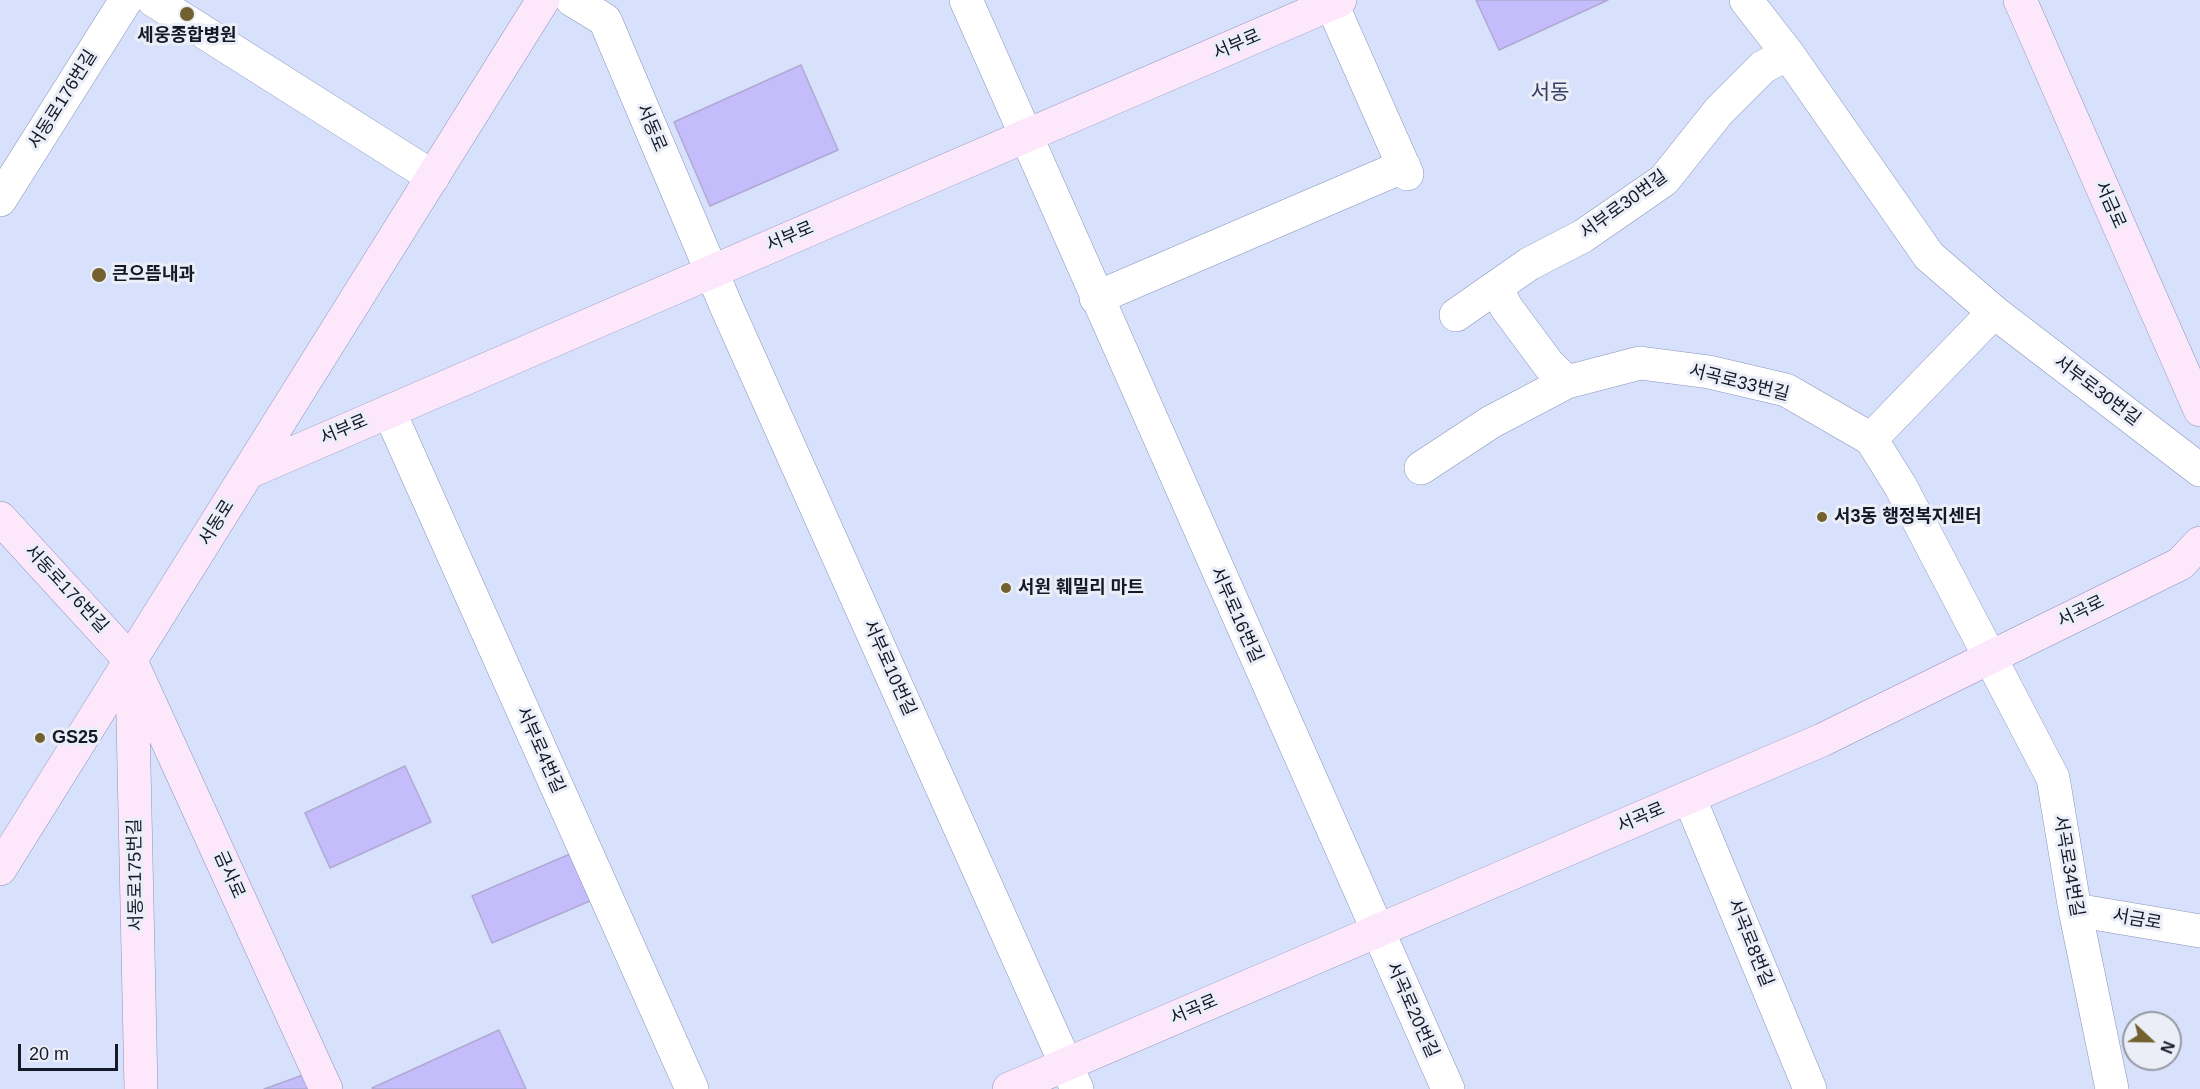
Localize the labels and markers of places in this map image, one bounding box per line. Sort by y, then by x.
marker: 세웅종합병원 [178,5,196,23]
place label: 세웅종합병원 [137,25,237,47]
place label: 큰으뜸내과 [112,264,195,286]
marker: 큰으뜸내과 [90,266,108,284]
place label: 서3동 행정복지센터 [1834,506,1981,528]
marker: 서3동 행정복지센터 [1815,510,1829,524]
place label: 서원 훼밀리 마트 [1018,577,1144,599]
marker: 서원 훼밀리 마트 [999,581,1013,595]
place label: GS25 [52,727,98,749]
marker: GS25 [33,731,47,745]

